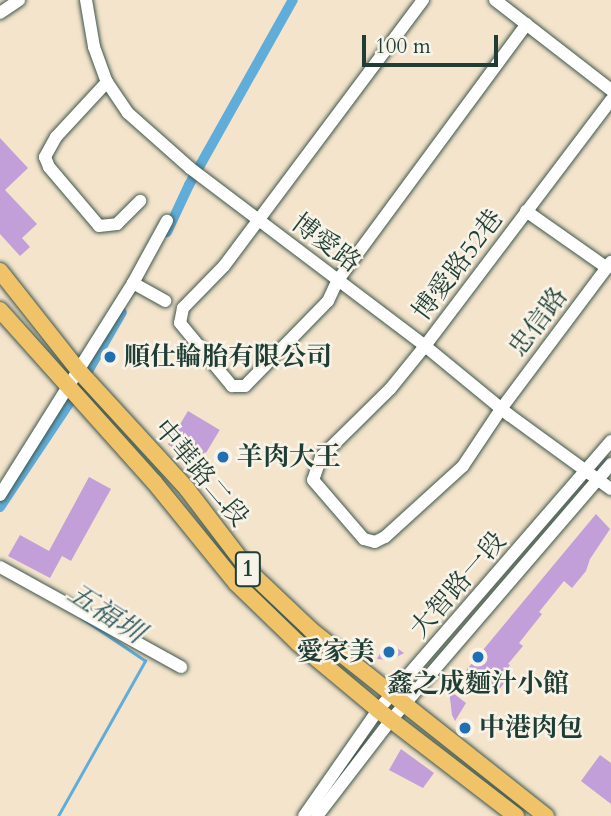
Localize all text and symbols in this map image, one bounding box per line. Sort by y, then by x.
scale bar [366,21,503,65]
text: 100 m [375,32,431,61]
street label: 博愛路52巷 [406,203,510,327]
street label: 博愛路 [285,207,367,279]
street label: 忠信路 [502,281,574,363]
place label: 順仕輪胎有限公司 [124,341,332,373]
marker: 順仕輪胎有限公司 [102,349,118,365]
street label: 中華路二段 [147,413,255,533]
place label: 羊肉大王 [237,441,341,473]
marker: 羊肉大王 [215,449,231,465]
street label: 大智路一段 [404,526,512,644]
road number: 1 [234,548,262,590]
water label: 五福圳 [62,576,150,650]
place label: 愛家美 [297,636,375,668]
marker: 愛家美 [381,644,397,660]
marker: 鑫之成麵汁小館 [470,649,486,665]
place label: 鑫之成麵汁小館 [387,668,569,700]
place label: 中港肉包 [479,712,583,744]
marker: 中港肉包 [457,720,473,736]

